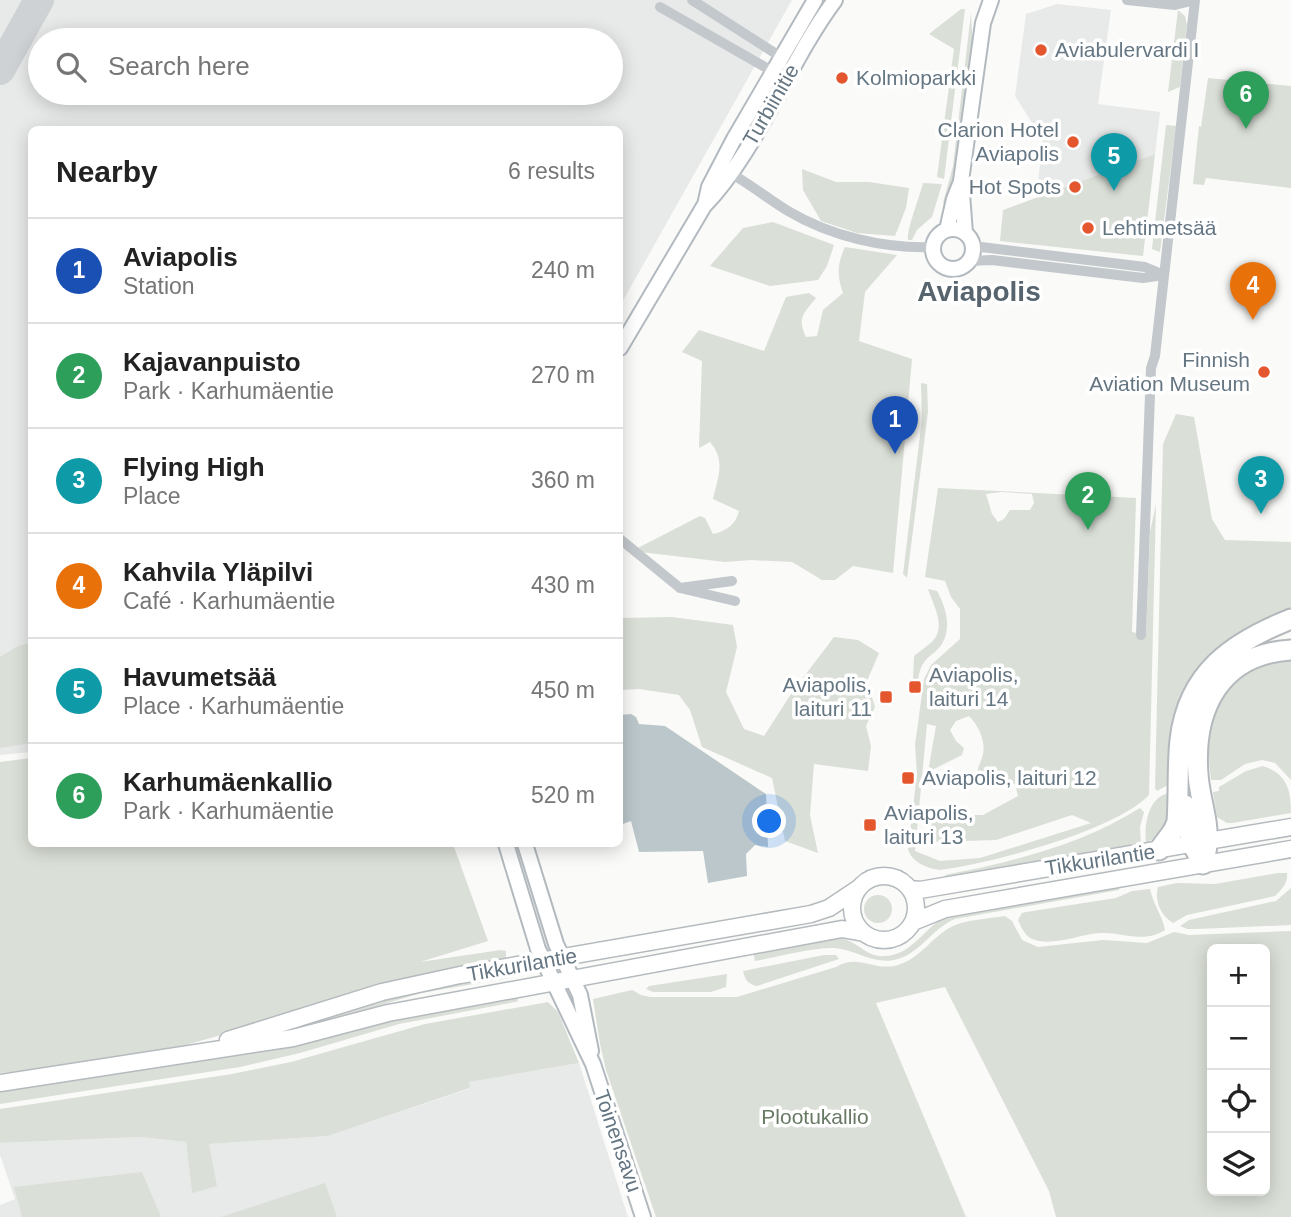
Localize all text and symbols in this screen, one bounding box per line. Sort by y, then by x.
search box [28,28,623,105]
place label: Aviabulervardi I [1055,38,1199,61]
marker: Aviabulervardi I [1033,42,1049,58]
icon: search [52,48,90,86]
text: Search here [108,51,250,81]
street label: Turbiinitie [738,60,803,150]
place label: Kolmioparkki [856,66,976,89]
marker: Kolmioparkki [834,70,850,86]
pin: 6 [1223,71,1269,129]
place label: Clarion Hotel Aviapolis [938,118,1059,165]
pin: 5 [1091,133,1137,191]
marker: Clarion Hotel Aviapolis [1065,134,1081,150]
text: Nearby [56,155,158,188]
text: 6 results [508,158,595,184]
place label: Hot Spots [969,175,1061,198]
marker: Hot Spots [1067,179,1083,195]
place label: Lehtimetsää [1102,216,1217,239]
marker: Lehtimetsää [1080,220,1096,236]
text: Aviapolis [123,242,238,272]
text: 1 [73,257,85,283]
text: 240 m [531,257,595,283]
pin: 4 [1230,262,1276,320]
text: Station [123,273,195,299]
district label: Aviapolis [917,276,1041,307]
text: Kajavanpuisto [123,347,301,377]
place label: Finnish Aviation Museum [1089,348,1250,395]
text: 2 [73,362,85,388]
text: 270 m [531,362,595,388]
marker: Finnish Aviation Museum [1256,364,1272,380]
text: Park · Karhumäentie [123,378,334,404]
pin: 1 [872,396,918,454]
text: Flying High [123,452,265,482]
pin: 3 [1238,456,1284,514]
text: 3 [73,467,85,493]
text: 360 m [531,467,595,493]
pin: 2 [1065,472,1111,530]
text: Place [123,483,181,509]
text: Kahvila Yläpilvi [123,557,313,587]
text: 4 [73,572,85,598]
text: 430 m [531,572,595,598]
text: Café · Karhumäentie [123,588,335,614]
text: Havumetsää [123,662,276,692]
place label: Aviapolis, laituri 14 [929,663,1019,710]
place label: Aviapolis, laituri 11 [783,673,872,720]
text: 5 [73,677,85,703]
text: 450 m [531,677,595,703]
marker: Aviapolis, laituri 14 [907,679,923,695]
marker: Aviapolis, laituri 11 [878,689,894,705]
text: Place · Karhumäentie [123,693,344,719]
place label: Aviapolis, laituri 12 [922,766,1097,789]
text: Karhumäenkallio [123,767,333,797]
marker: Aviapolis, laituri 12 [900,770,916,786]
text: 6 [73,782,85,808]
text: 520 m [531,782,595,808]
text: Park · Karhumäentie [123,798,334,824]
place label: Aviapolis, laituri 13 [884,801,974,848]
your location [752,804,786,838]
marker: Aviapolis, laituri 13 [862,817,878,833]
street label: Tikkurilantie [1043,839,1157,880]
street label: Tikkurilantie [465,944,579,985]
map controls [1207,944,1270,1196]
button: + [1207,944,1270,1007]
button: − [1207,1007,1270,1070]
button: locate [1207,1070,1270,1133]
street label: Toinensavu [590,1087,647,1195]
park label: Plootukallio [761,1105,869,1128]
button: layers [1207,1133,1270,1196]

